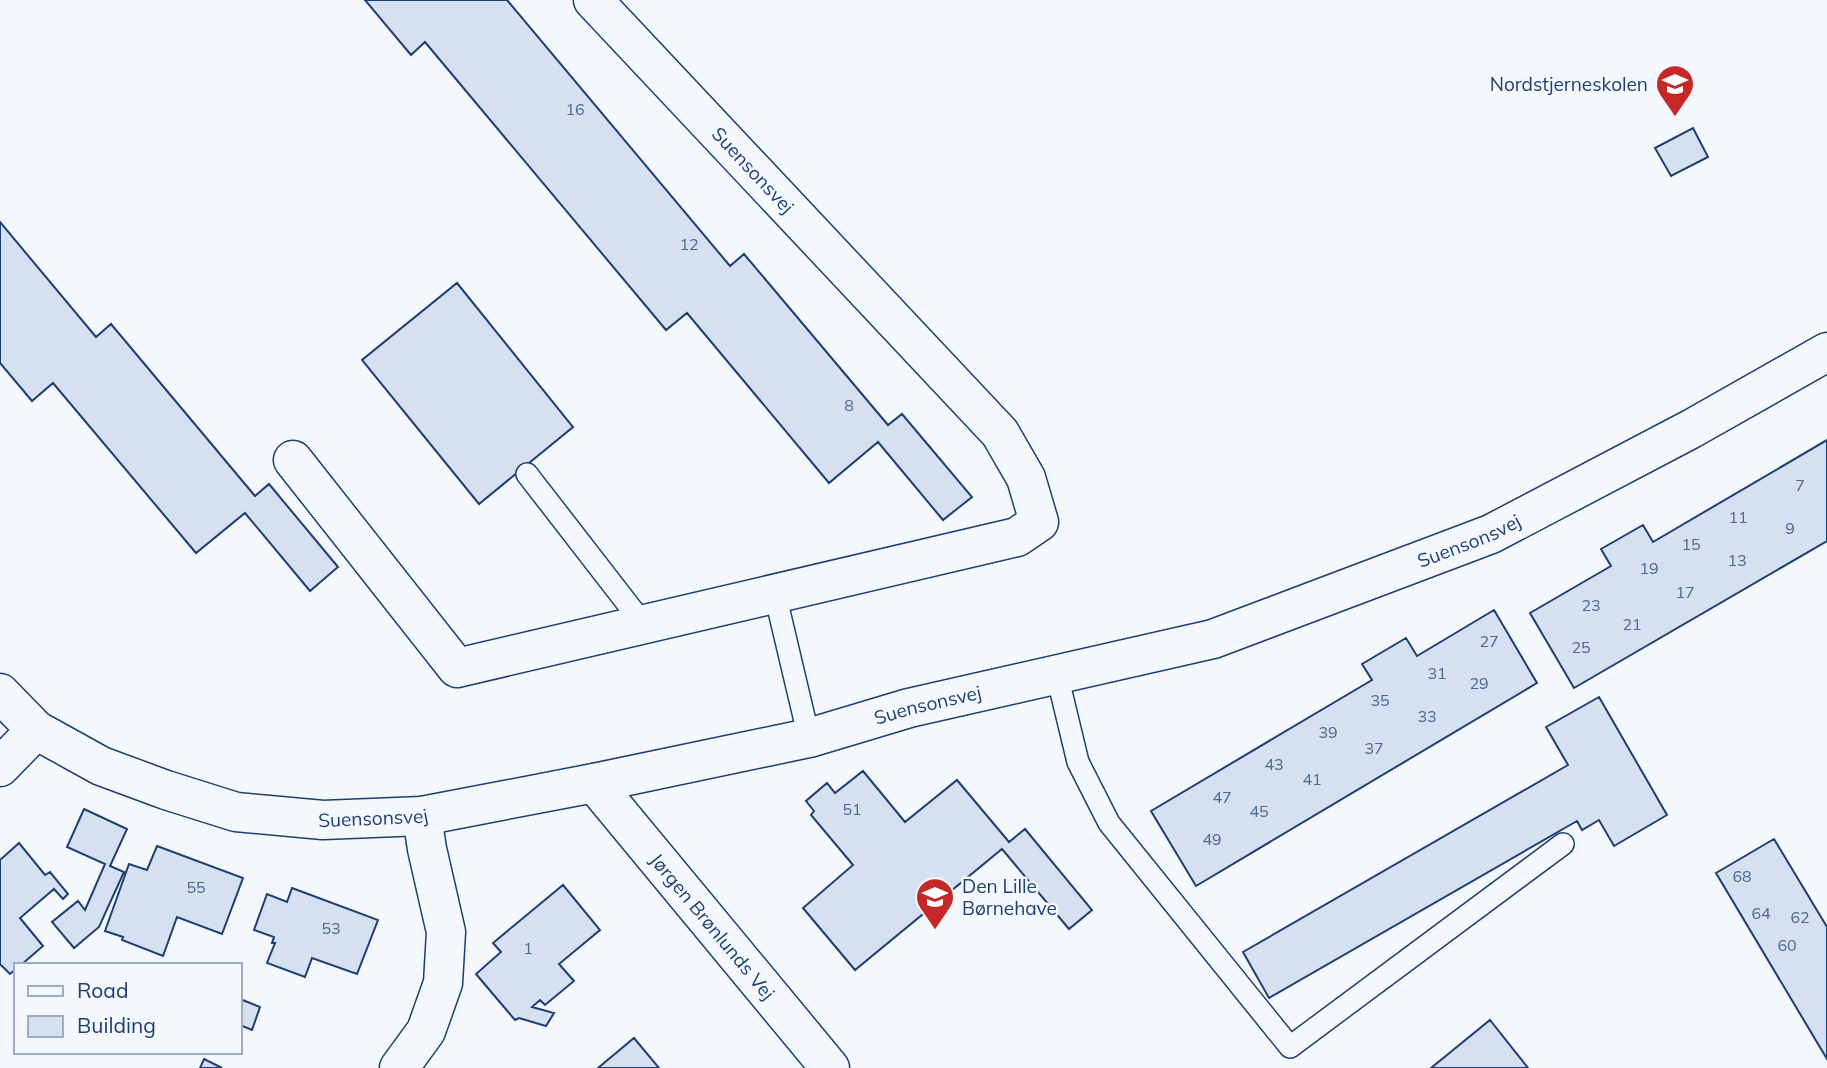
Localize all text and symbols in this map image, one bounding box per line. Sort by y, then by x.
school or university icon: Nordstjerneskolen [1654,63,1696,118]
place label: Nordstjerneskolen [1490,72,1648,96]
house number: 16 [565,99,585,119]
street label: Suensonsvej [707,122,799,218]
house number: 12 [679,234,699,254]
house number: 8 [844,395,854,415]
house number: 7 [1795,475,1805,495]
house number: 11 [1728,507,1748,527]
street label: Suensonsvej [1414,509,1525,573]
house number: 9 [1785,518,1795,538]
house number: 15 [1681,534,1701,554]
house number: 13 [1727,550,1747,570]
house number: 19 [1639,558,1659,578]
house number: 17 [1675,582,1695,602]
house number: 23 [1581,595,1601,615]
house number: 21 [1622,614,1642,634]
house number: 27 [1479,631,1499,651]
house number: 25 [1571,637,1591,657]
house number: 31 [1427,663,1447,683]
house number: 29 [1469,673,1489,693]
street label: Suensonsvej [871,680,983,730]
house number: 35 [1370,690,1390,710]
house number: 33 [1417,706,1437,726]
house number: 39 [1318,722,1338,742]
house number: 37 [1364,738,1384,758]
house number: 43 [1264,754,1284,774]
house number: 41 [1302,769,1322,789]
house number: 47 [1212,787,1232,807]
house number: 51 [842,799,862,819]
house number: 45 [1249,801,1269,821]
street label: Suensonsvej [318,803,430,832]
house number: 49 [1202,829,1222,849]
street label: Jørgen Brønlunds Vej [645,848,780,1004]
house number: 68 [1732,866,1752,886]
place label: Den Lille Børnehave [962,874,1057,920]
school or university icon: Den Lille Børnehave [914,876,956,931]
house number: 55 [186,877,206,897]
house number: 64 [1751,903,1771,923]
house number: 62 [1790,907,1810,927]
house number: 53 [321,918,341,938]
house number: 60 [1777,935,1797,955]
house number: 1 [523,938,533,958]
legend [14,963,242,1054]
text: Road [77,977,128,1003]
text: Building [77,1012,156,1038]

